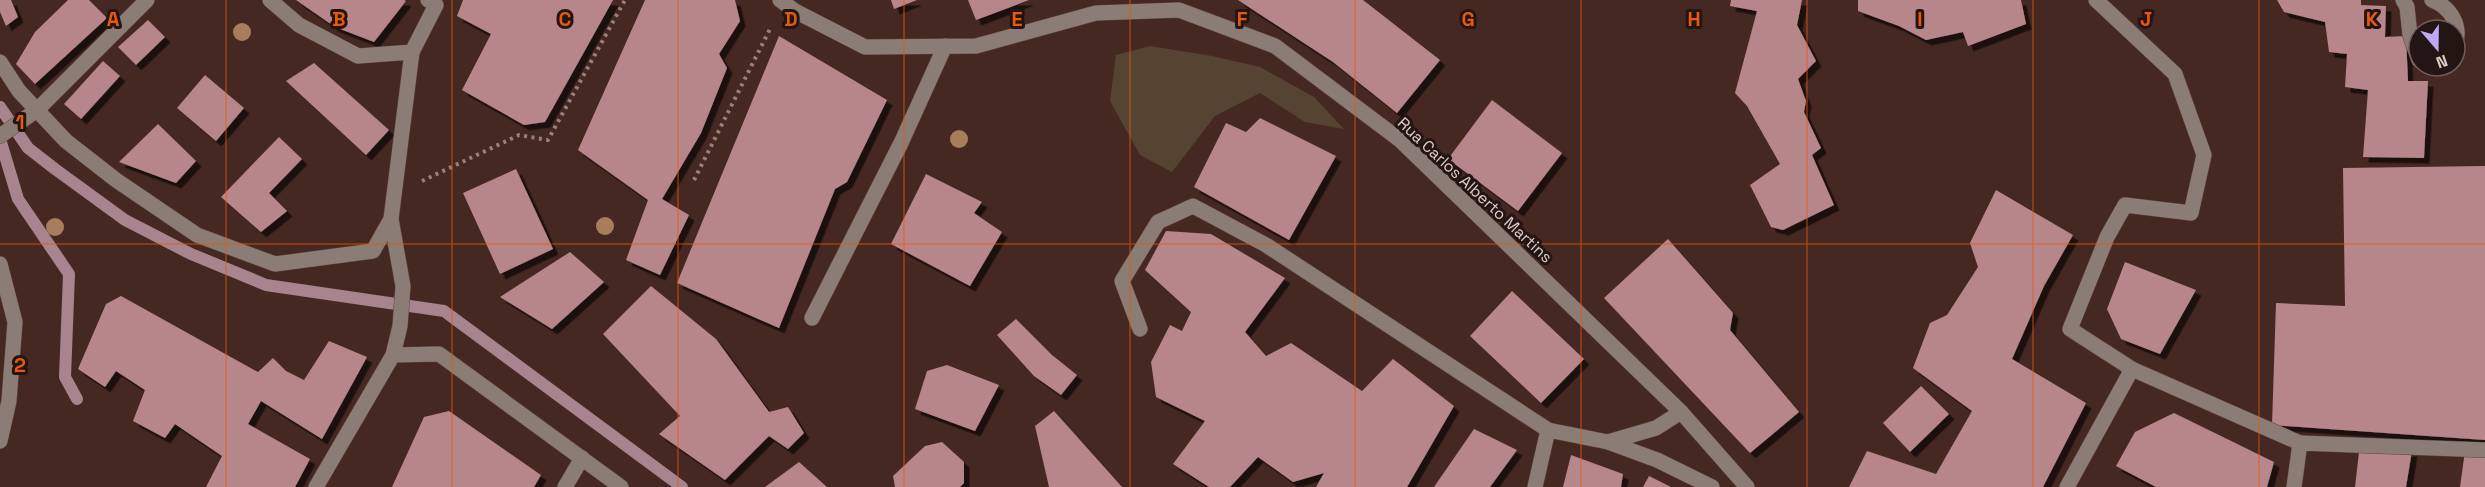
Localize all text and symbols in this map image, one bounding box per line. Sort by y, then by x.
text: A [107,6,120,32]
text: B [332,6,346,32]
text: C [559,6,572,32]
text: D [784,6,798,32]
text: E [1011,6,1023,32]
text: F [1237,6,1248,32]
text: G [1461,6,1475,32]
text: H [1687,6,1701,32]
text: I [1917,6,1923,32]
text: J [2140,6,2152,32]
text: K [2366,6,2379,32]
north arrow [2407,18,2467,78]
text: N [2433,50,2451,73]
text: 1 [15,109,25,135]
street label: Rua Carlos Alberto Martins [1393,113,1557,267]
text: 2 [14,352,26,378]

